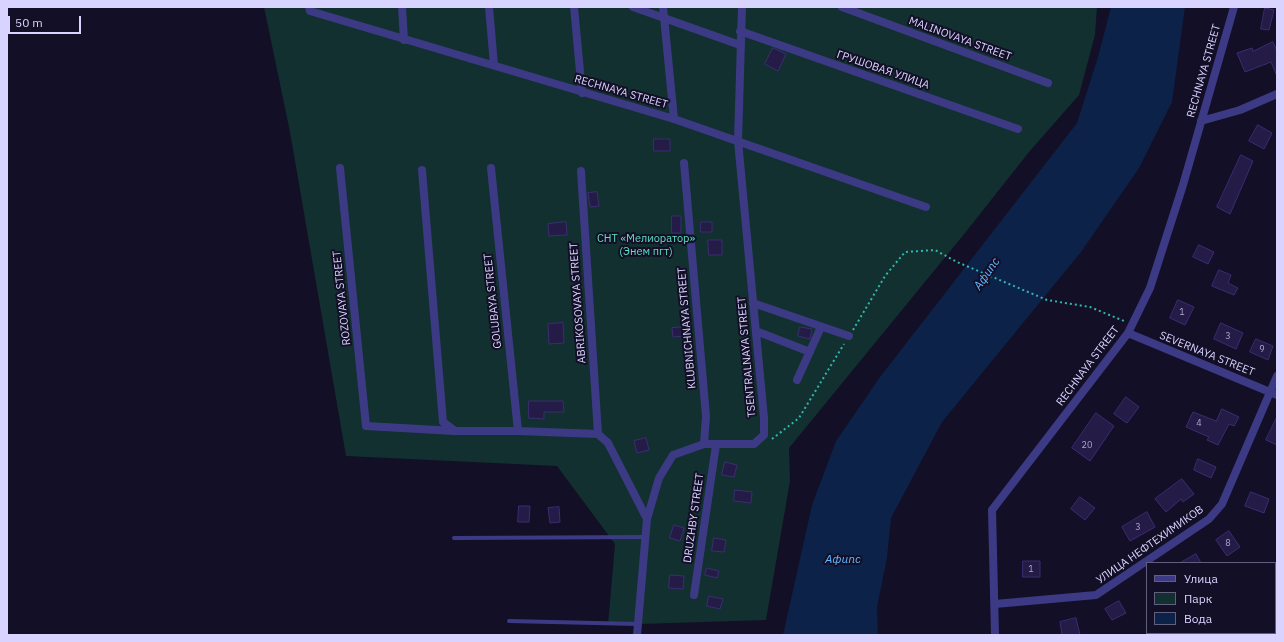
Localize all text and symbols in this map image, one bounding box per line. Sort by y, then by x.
scale bar [10,8,83,34]
street label: MALINOVAYA STREET [907,14,1013,64]
text: 50 m [15,15,43,30]
street label: RECHNAYA STREET [1184,23,1224,119]
street label: ГРУШОВАЯ УЛИЦА [835,48,931,92]
street label: RECHNAYA STREET [573,72,669,112]
park label: СНТ «Мелиоратор» (Энем пгт) [597,232,695,258]
street label: ABRIKOSOVAYA STREET [567,242,589,364]
street label: ROZOVAYA STREET [330,250,354,346]
street label: GOLUBAYA STREET [481,253,505,349]
water label: Афипс [971,255,1003,293]
street label: KLUBNICHNAYA STREET [675,267,699,389]
street label: TSENTRALNAYA STREET [735,296,759,418]
house number: 1 [1179,307,1185,317]
street label: RECHNAYA STREET [1054,323,1122,409]
street label: SEVERNAYA STREET [1158,329,1256,379]
house number: 3 [1225,331,1231,341]
house number: 9 [1259,344,1265,354]
house number: 4 [1196,418,1202,428]
house number: 20 [1082,440,1092,450]
street label: DRUZHBY STREET [681,472,707,564]
street label: УЛИЦА НЕФТЕХИМИКОВ [1094,503,1206,587]
house number: 3 [1135,522,1141,532]
house number: 8 [1225,538,1231,548]
water label: Афипс [825,553,861,567]
legend [1146,562,1276,634]
house number: 1 [1028,564,1034,574]
text: Улица [1184,571,1218,586]
text: Парк [1184,591,1212,606]
text: Вода [1184,611,1212,626]

